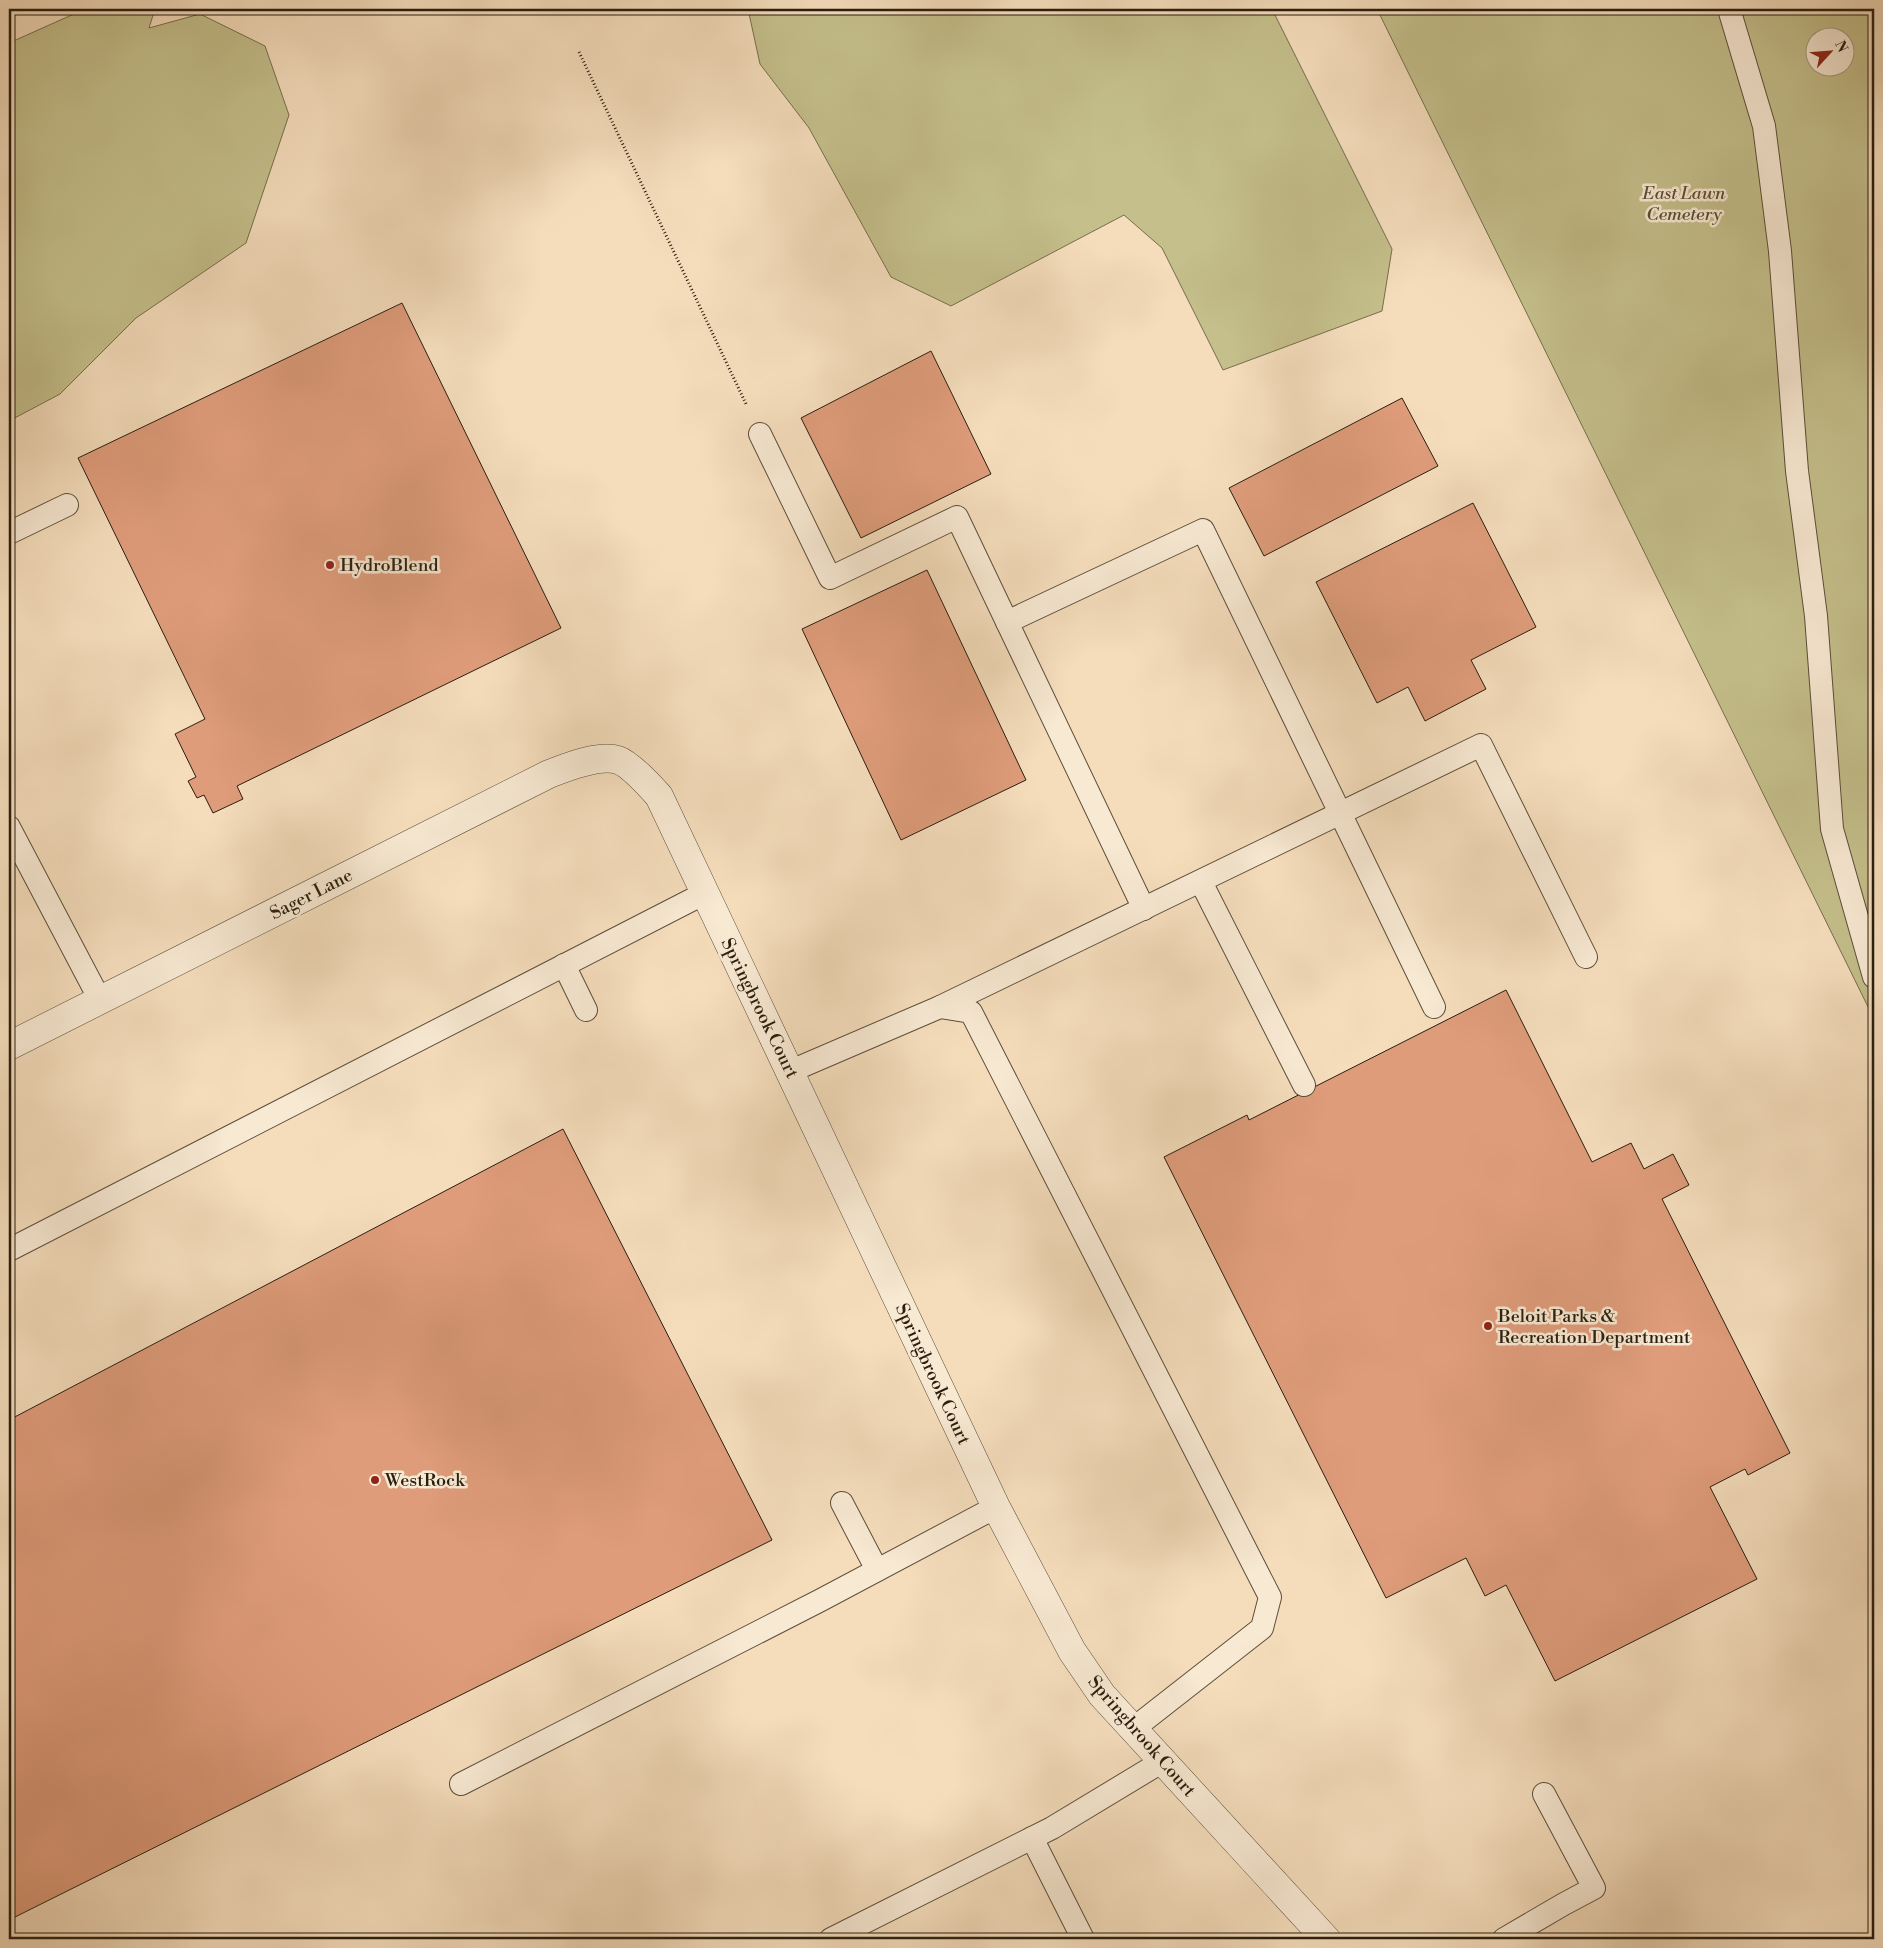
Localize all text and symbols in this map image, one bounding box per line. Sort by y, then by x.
north arrow [1806,28,1856,78]
text: N [1830,38,1851,56]
park label: East Lawn Cemetery [1642,182,1726,226]
place label: HydroBlend [340,554,439,577]
marker: HydroBlend [324,559,336,571]
street label: Sager Lane [266,864,357,925]
street label: Springbrook Court [716,934,804,1083]
street label: Springbrook Court [890,1300,976,1449]
place label: Beloit Parks & Recreation Department [1497,1305,1691,1349]
marker: Beloit Parks & Recreation Department [1482,1320,1494,1332]
place label: WestRock [384,1469,466,1492]
marker: WestRock [369,1474,381,1486]
street label: Springbrook Court [1083,1671,1201,1802]

